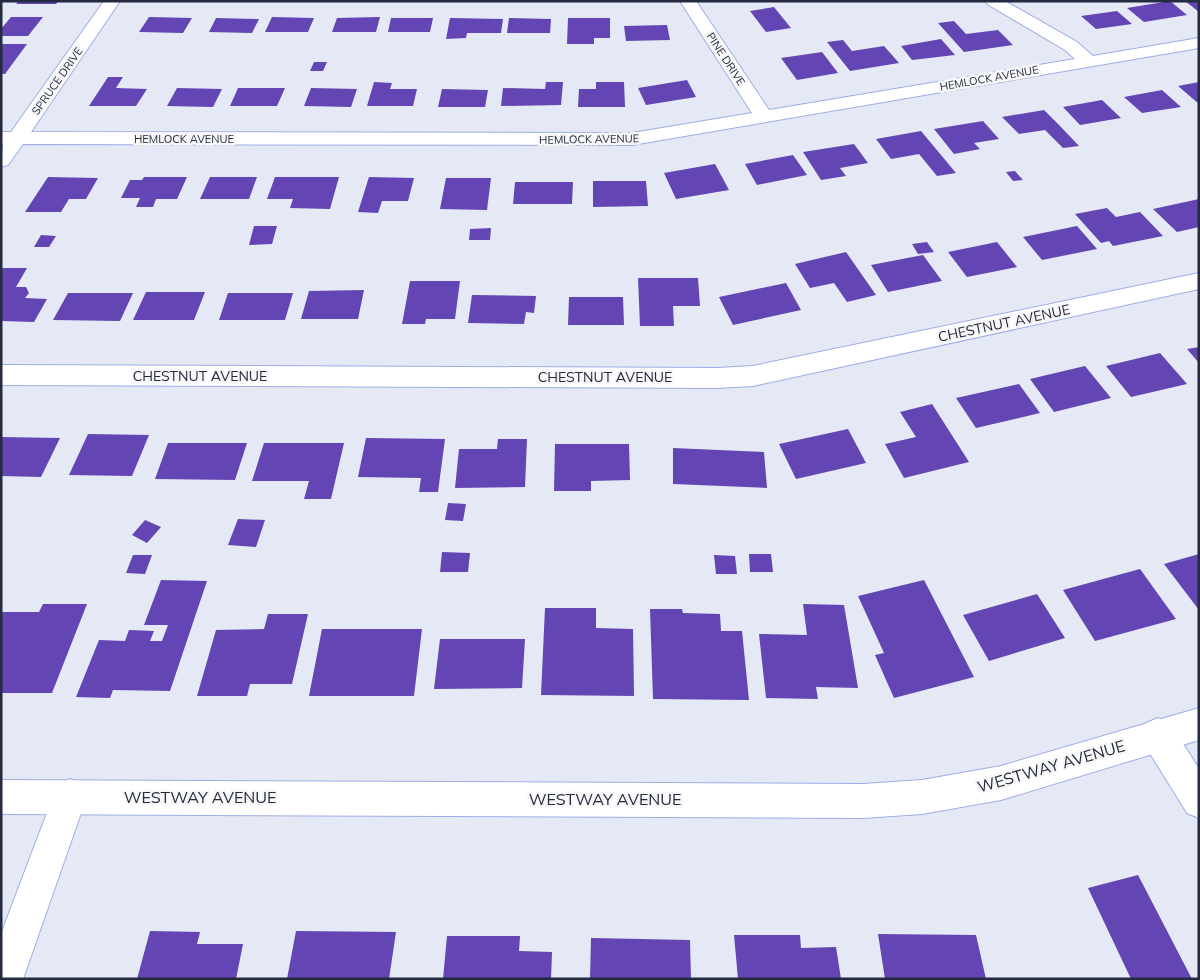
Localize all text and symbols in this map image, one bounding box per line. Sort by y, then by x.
street label: PINE DRIVE [704,30,748,88]
street label: SPRUCE DRIVE [29,44,85,118]
street label: HEMLOCK AVENUE [938,62,1040,94]
street label: HEMLOCK AVENUE [539,131,639,147]
street label: HEMLOCK AVENUE [134,132,234,146]
street label: CHESTNUT AVENUE [936,300,1072,346]
street label: CHESTNUT AVENUE [133,367,267,385]
street label: CHESTNUT AVENUE [538,368,672,386]
street label: WESTWAY AVENUE [975,735,1127,797]
street label: WESTWAY AVENUE [124,787,276,807]
street label: WESTWAY AVENUE [529,789,681,809]

